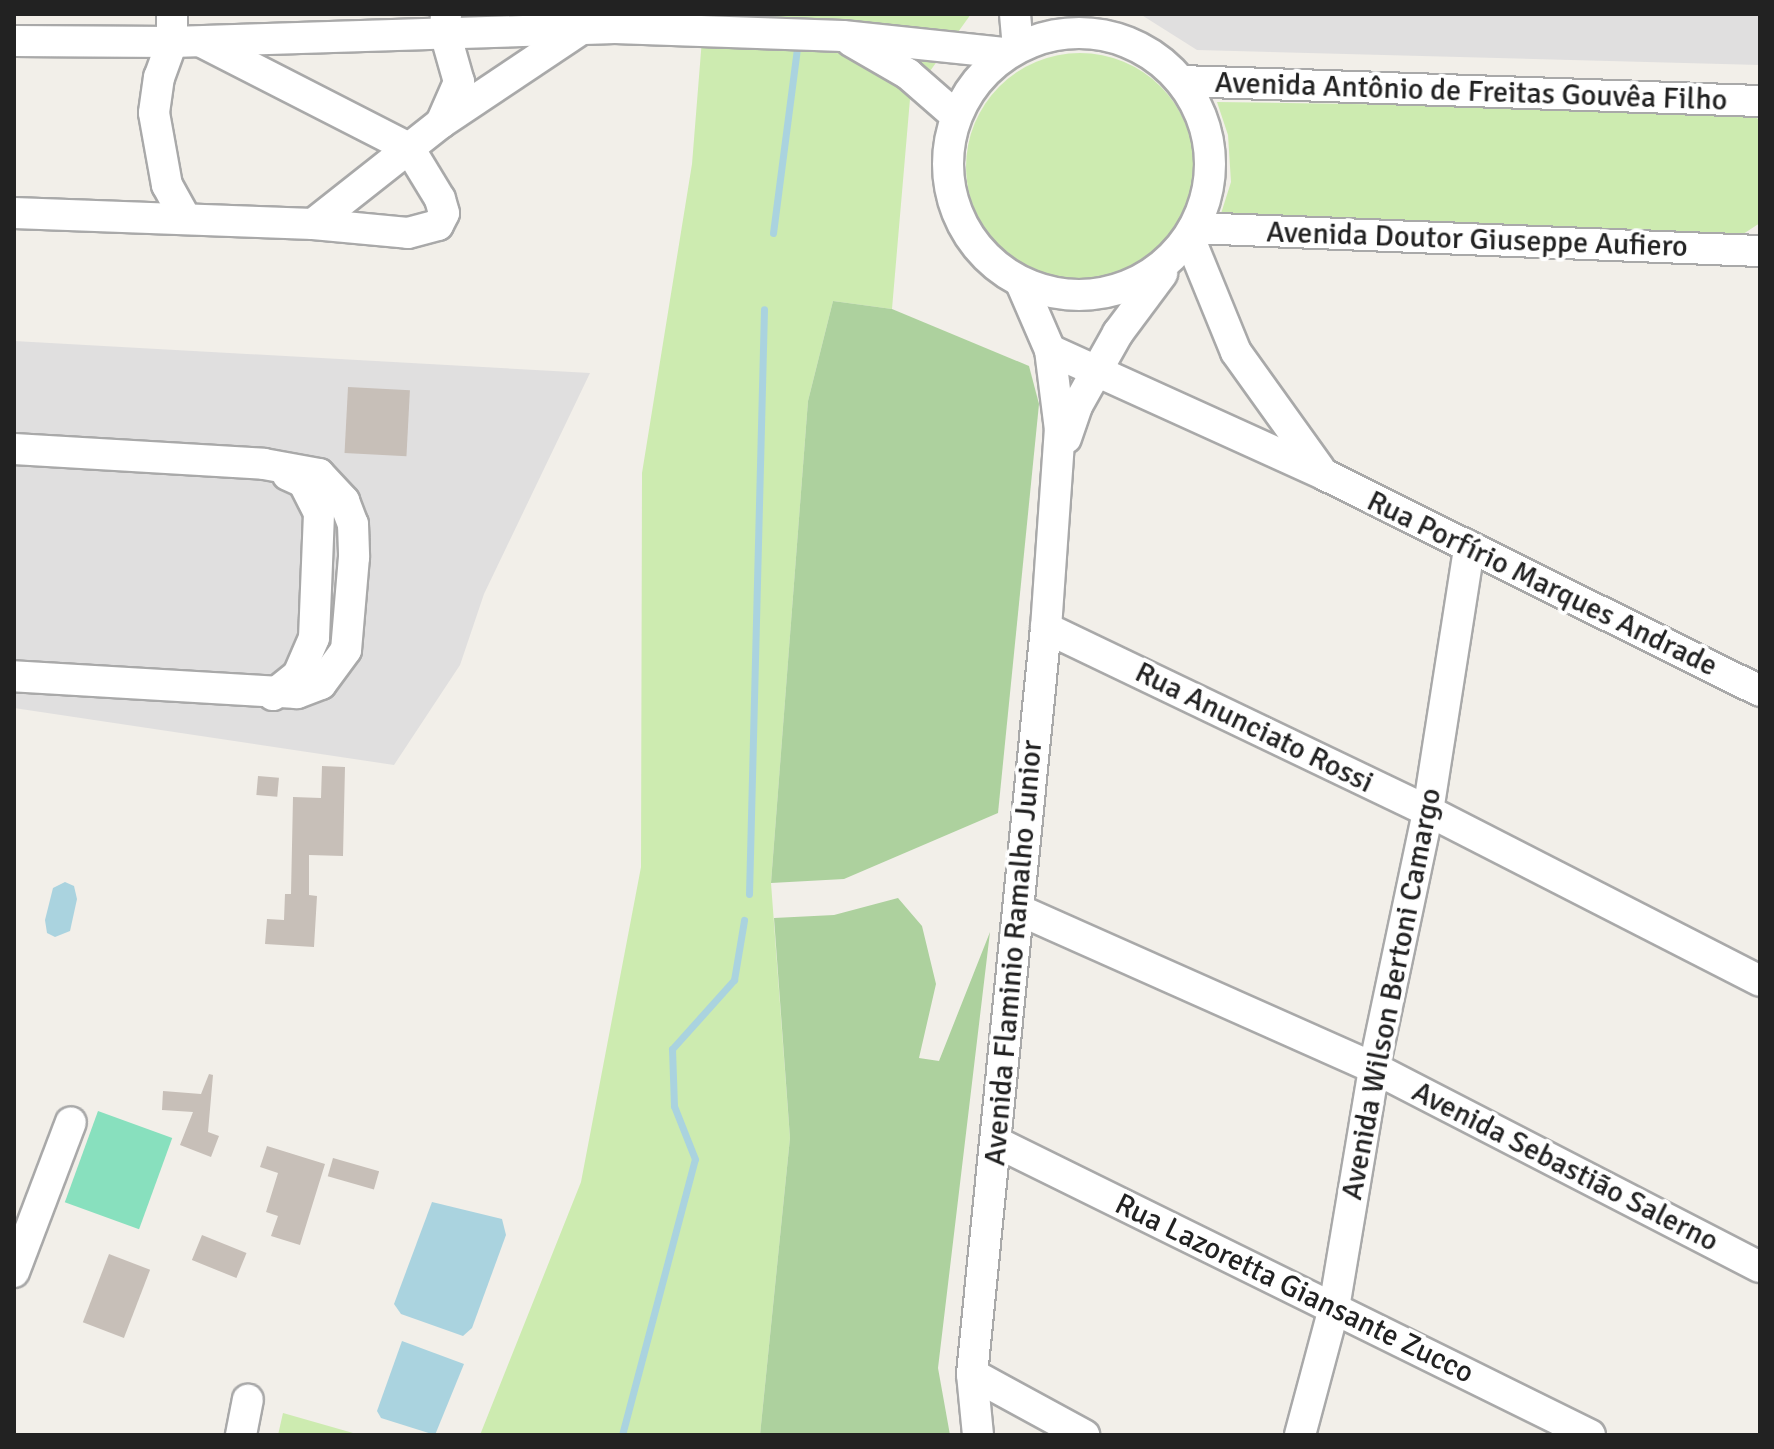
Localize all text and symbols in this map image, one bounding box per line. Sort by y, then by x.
street label: Avenida Antônio de Freitas Gouvêa Filho [1214,65,1728,119]
street label: Avenida Doutor Giuseppe Aufiero [1266,215,1688,265]
street label: Rua Porfírio Marques Andrade [1361,483,1723,685]
street label: Rua Anunciato Rossi [1129,655,1379,801]
street label: Avenida Flaminio Ramalho Junior [977,739,1051,1167]
street label: Avenida Wilson Bertoni Camargo [1334,785,1450,1203]
street label: Avenida Sebastião Salerno [1406,1074,1724,1260]
street label: Rua Lazoretta Giansante Zucco [1109,1186,1479,1392]

